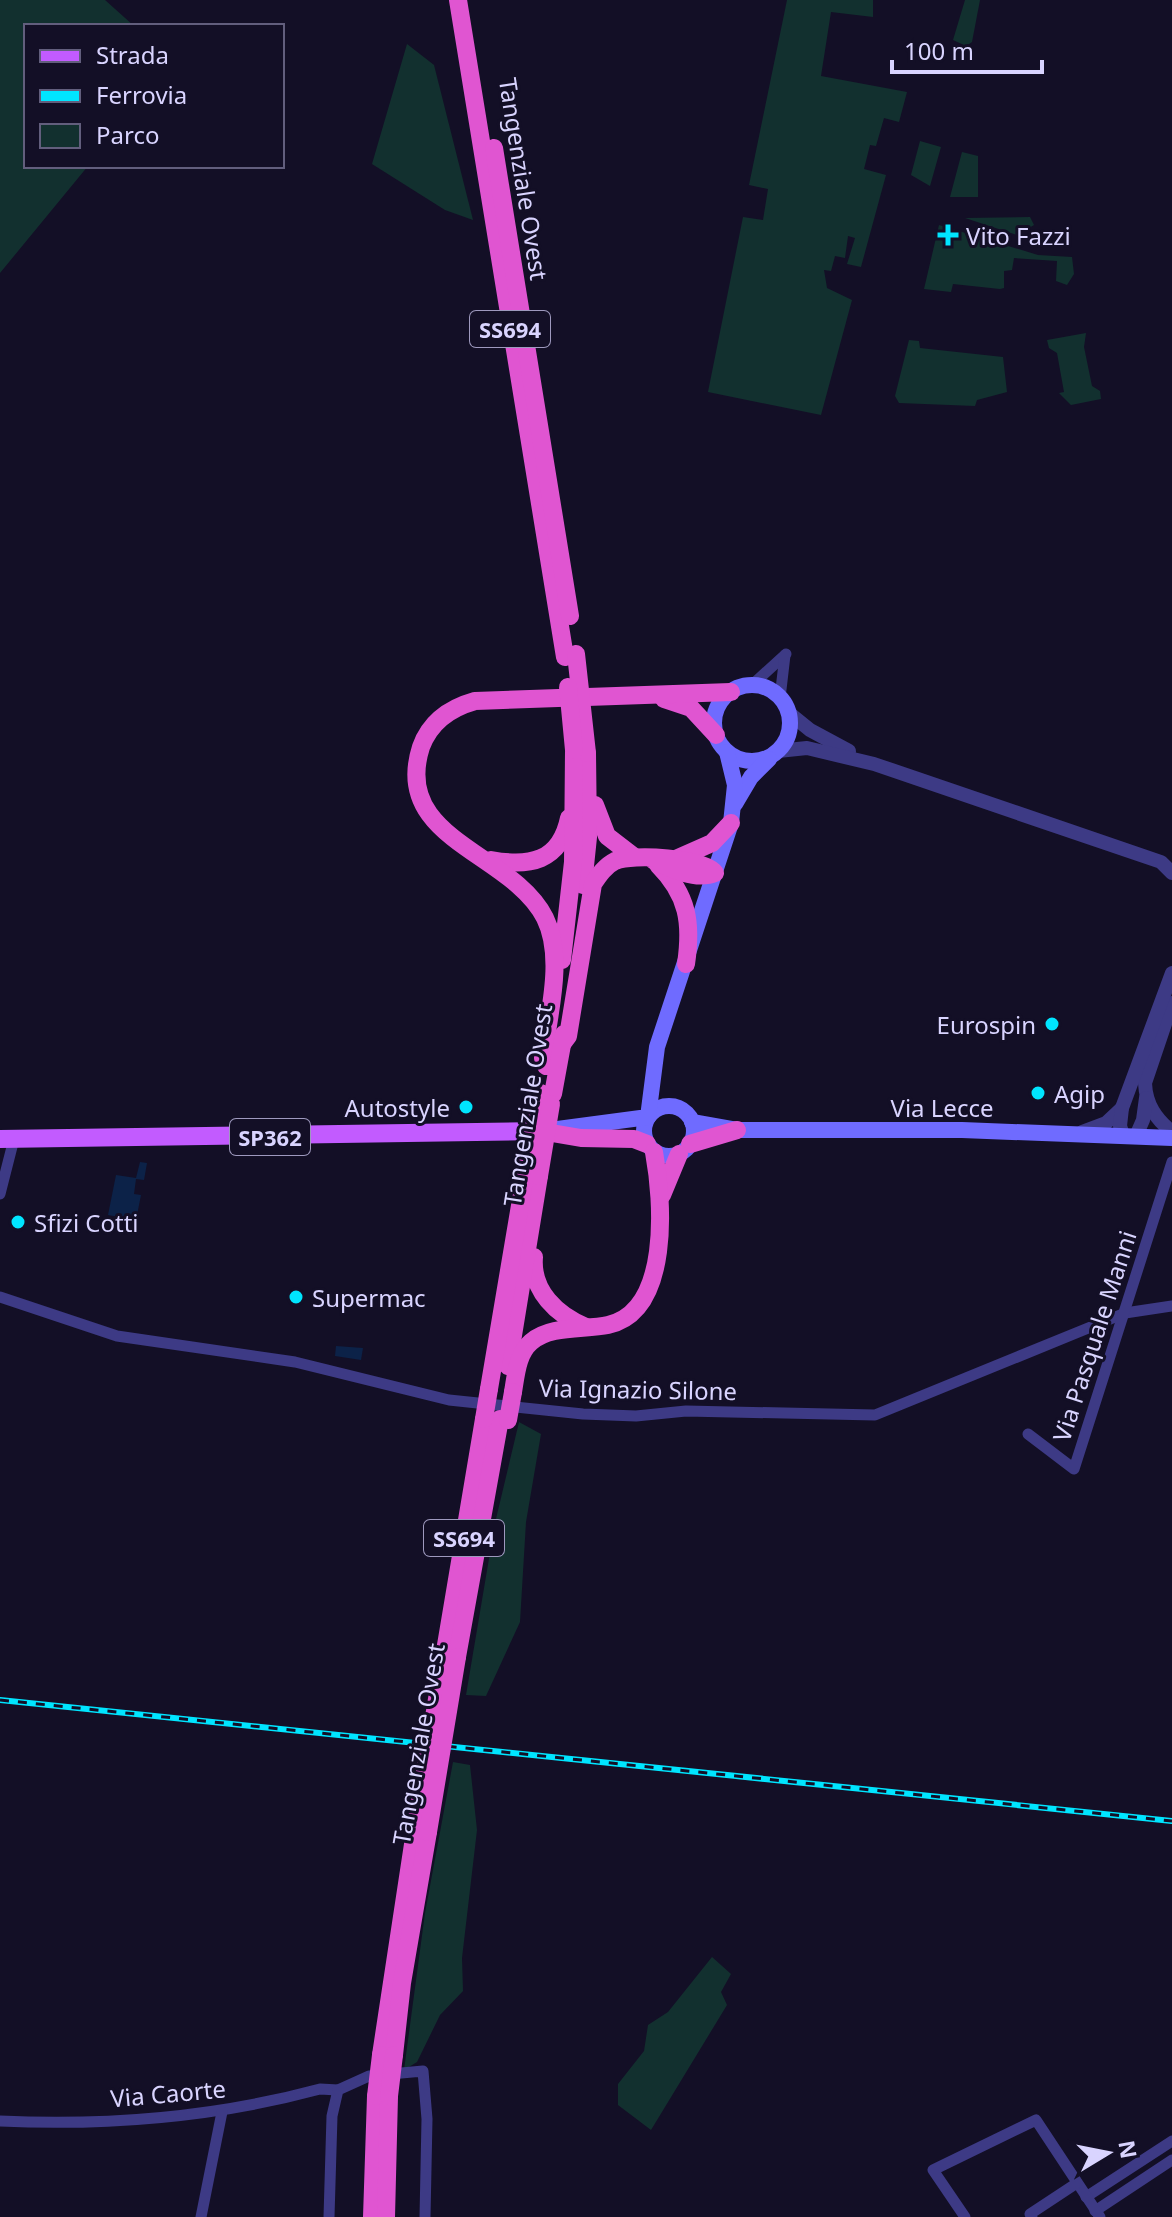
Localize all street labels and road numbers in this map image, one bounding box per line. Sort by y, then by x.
street label: Tangenziale Ovest [492,75,556,283]
road number: SS694 [470,311,550,347]
street label: Tangenziale Ovest [495,1001,559,1209]
street label: Via Lecce [891,1091,993,1124]
road number: SP362 [230,1119,310,1155]
street label: Via Pasquale Manni [1044,1226,1144,1446]
street label: Via Ignazio Silone [539,1371,737,1407]
road number: SS694 [424,1520,504,1556]
street label: Tangenziale Ovest [384,1640,452,1848]
street label: Via Caorte [109,2072,227,2114]

